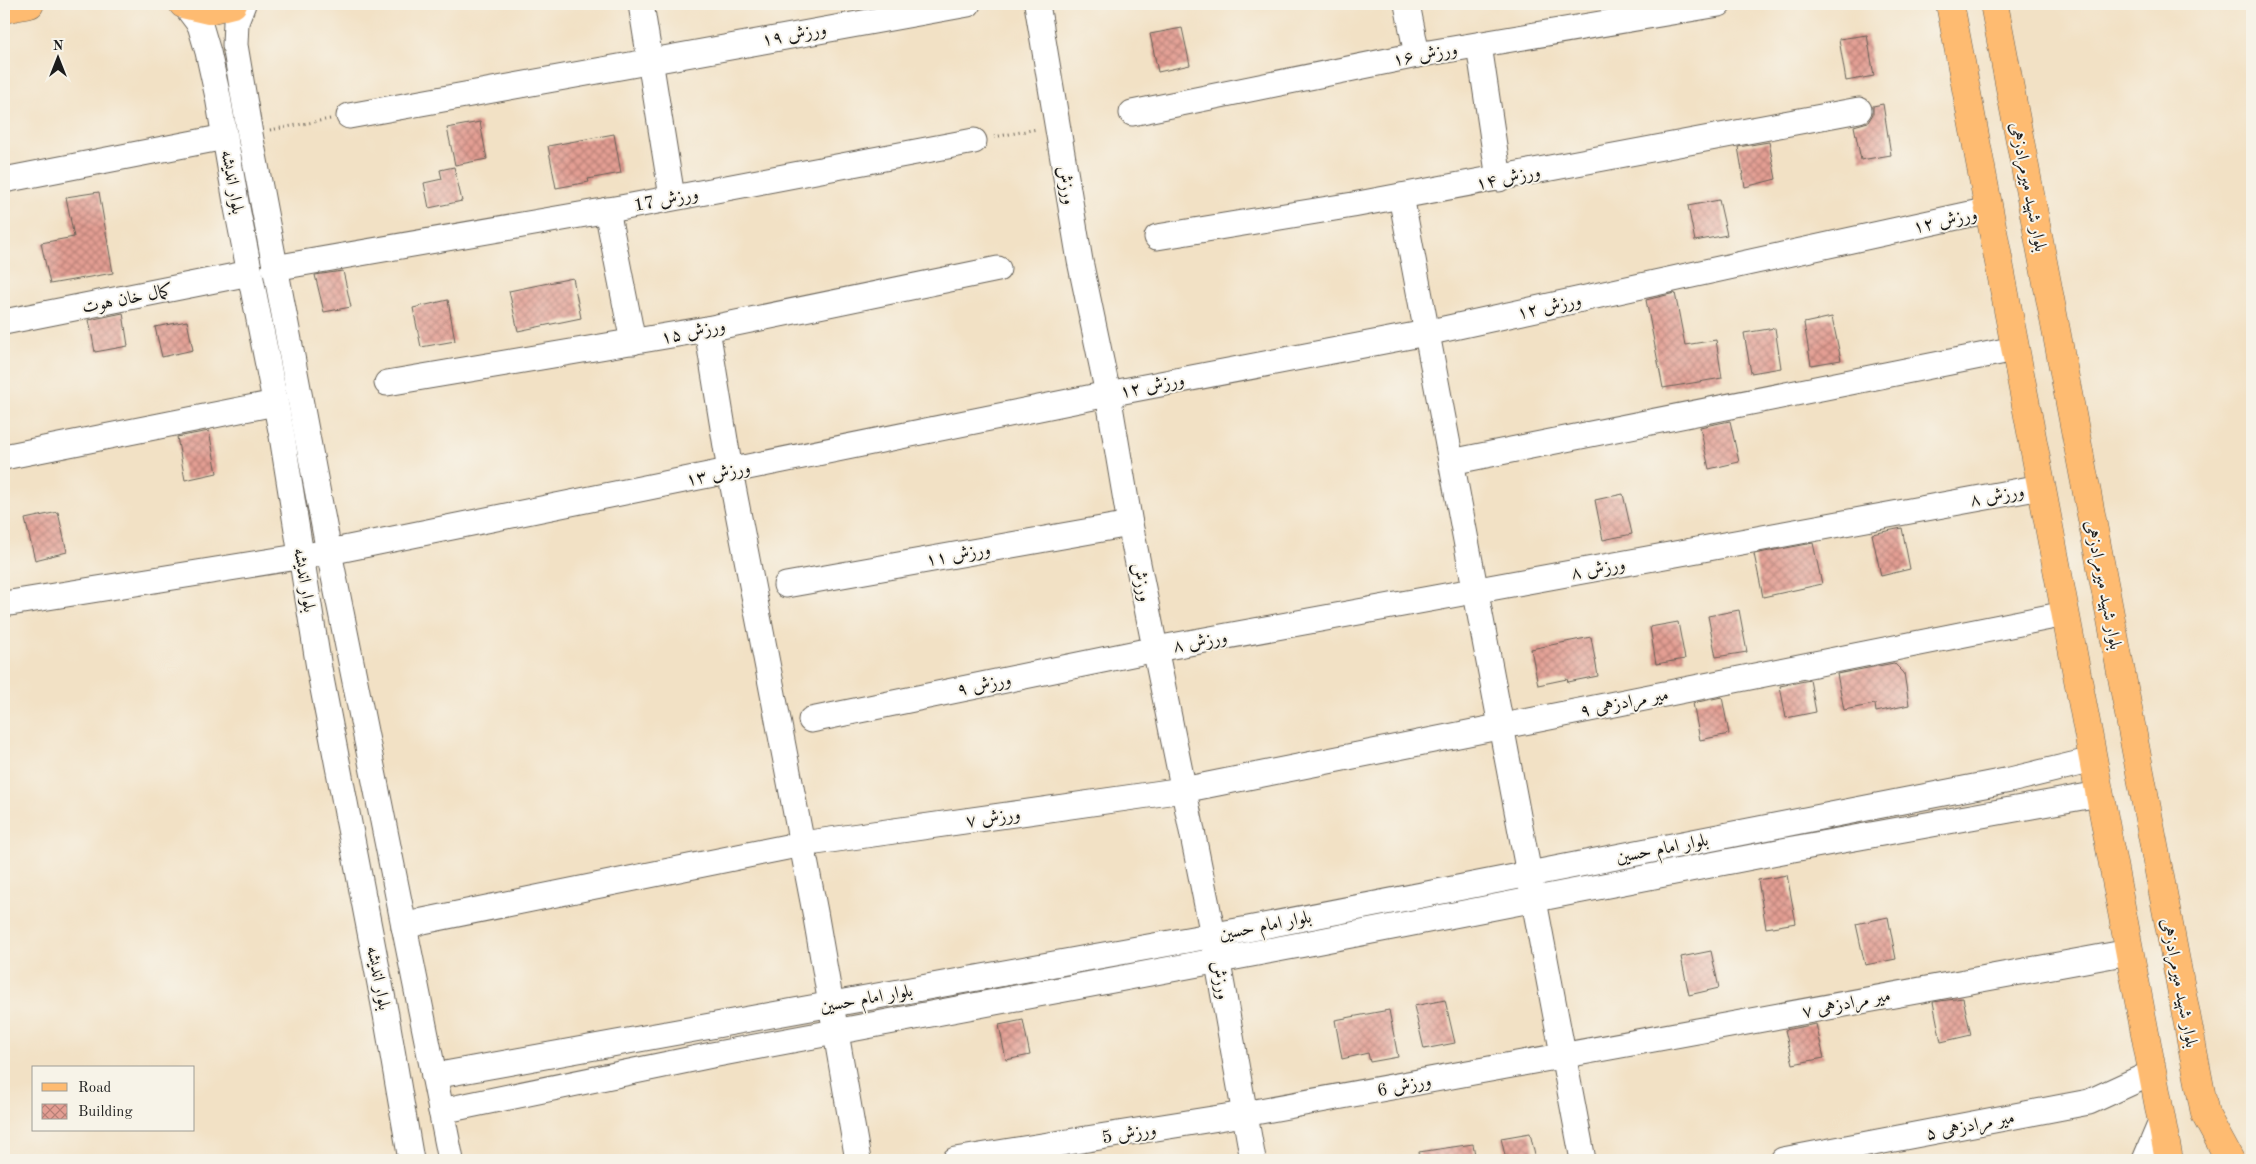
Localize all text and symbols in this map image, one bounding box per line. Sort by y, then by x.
street label: ورزش ۱۹ [760,20,828,51]
north arrow [32,32,82,82]
text: N [53,39,64,53]
street label: ورزش ۱۶ [1391,40,1459,71]
street label: بلوار شهید میرمرادزهی [2004,121,2049,254]
street label: بلوار اندیشه [217,149,247,216]
street label: ورزش ۱۴ [1474,163,1542,194]
street label: ورزش [1053,164,1078,206]
street label: ورزش 17 [632,185,700,216]
street label: ورزش ۱۲ [1911,205,1979,238]
street label: کمال خان هوت [80,280,174,318]
street label: ورزش ۱۲ [1515,291,1583,324]
street label: ورزش ۱۵ [659,317,727,348]
street label: ورزش ۱۲ [1118,371,1186,402]
street label: ورزش ۱۳ [684,459,752,490]
street label: ورزش ۸ [1969,482,2026,511]
street label: بلوار شهید میرمرادزهی [2079,519,2124,652]
street label: ورزش ۱۱ [924,540,992,571]
street label: بلوار اندیشه [289,547,318,614]
street label: ورزش ۸ [1570,555,1627,584]
street label: ورزش [1127,561,1154,604]
street label: ورزش ۸ [1172,628,1229,657]
street label: ورزش ۹ [955,670,1013,700]
street label: میر مرادزهی ۹ [1578,686,1671,723]
street label: ورزش ۷ [965,805,1022,832]
street label: بلوار امام حسین [1614,831,1711,873]
street label: بلوار امام حسین [1217,908,1314,950]
street label: بلوار شهید میرمرادزهی [2155,917,2200,1050]
street label: بلوار اندیشه [362,945,393,1012]
street label: ورزش [1207,959,1232,1001]
street label: بلوار امام حسین [818,982,915,1022]
street label: میر مرادزهی ۷ [1800,987,1893,1024]
legend [32,1066,195,1132]
street label: ورزش 6 [1376,1072,1433,1101]
text: Road [78,1081,112,1096]
text: Building [78,1105,133,1120]
street label: میر مرادزهی ۵ [1924,1109,2017,1146]
street label: ورزش 5 [1101,1121,1158,1148]

